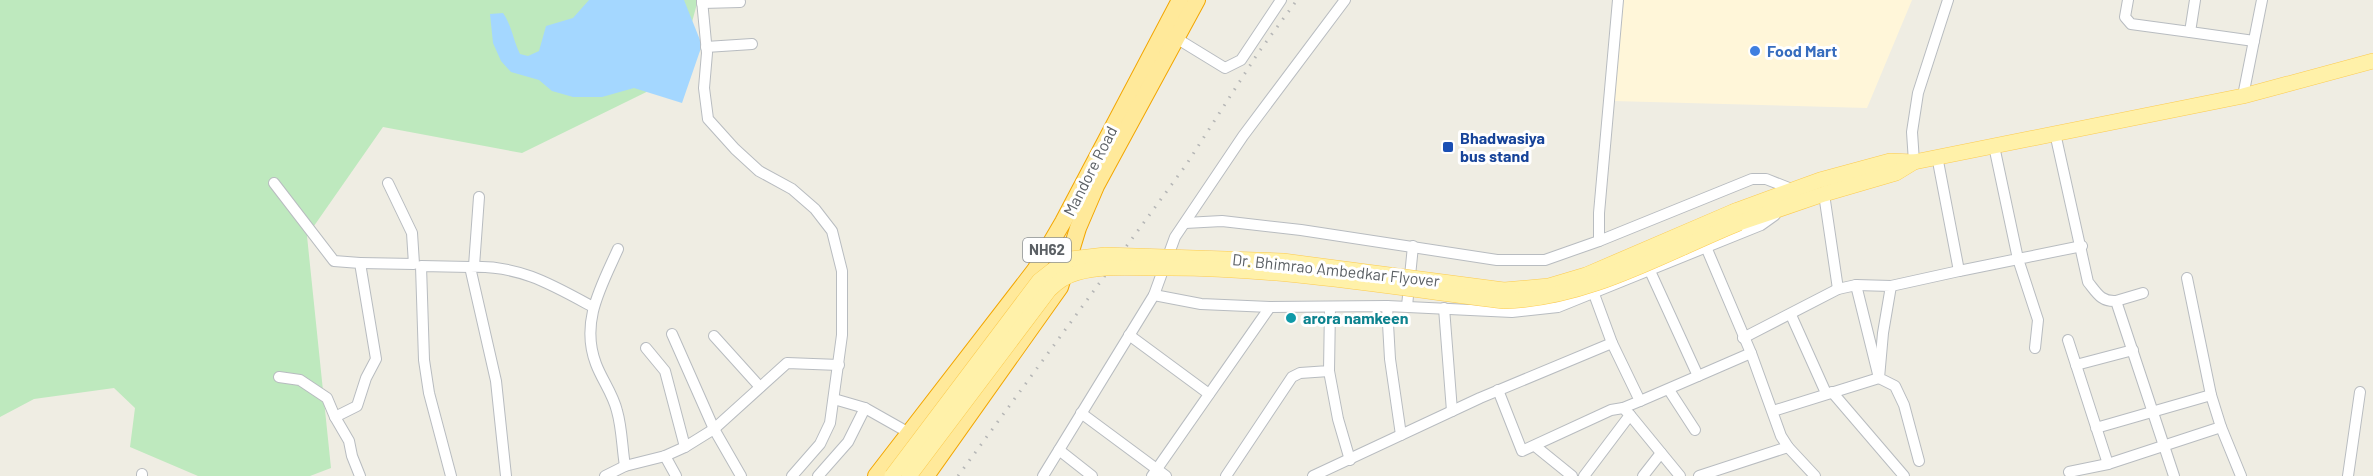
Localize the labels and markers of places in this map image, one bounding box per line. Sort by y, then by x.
place label: Food Mart [1767,41,1837,60]
marker: Food Mart [1748,44,1762,58]
place label: Bhadwasiya bus stand [1460,128,1545,165]
marker: Bhadwasiya bus stand [1441,140,1455,154]
place label: arora namkeen [1303,308,1409,327]
marker: arora namkeen [1284,311,1298,325]

